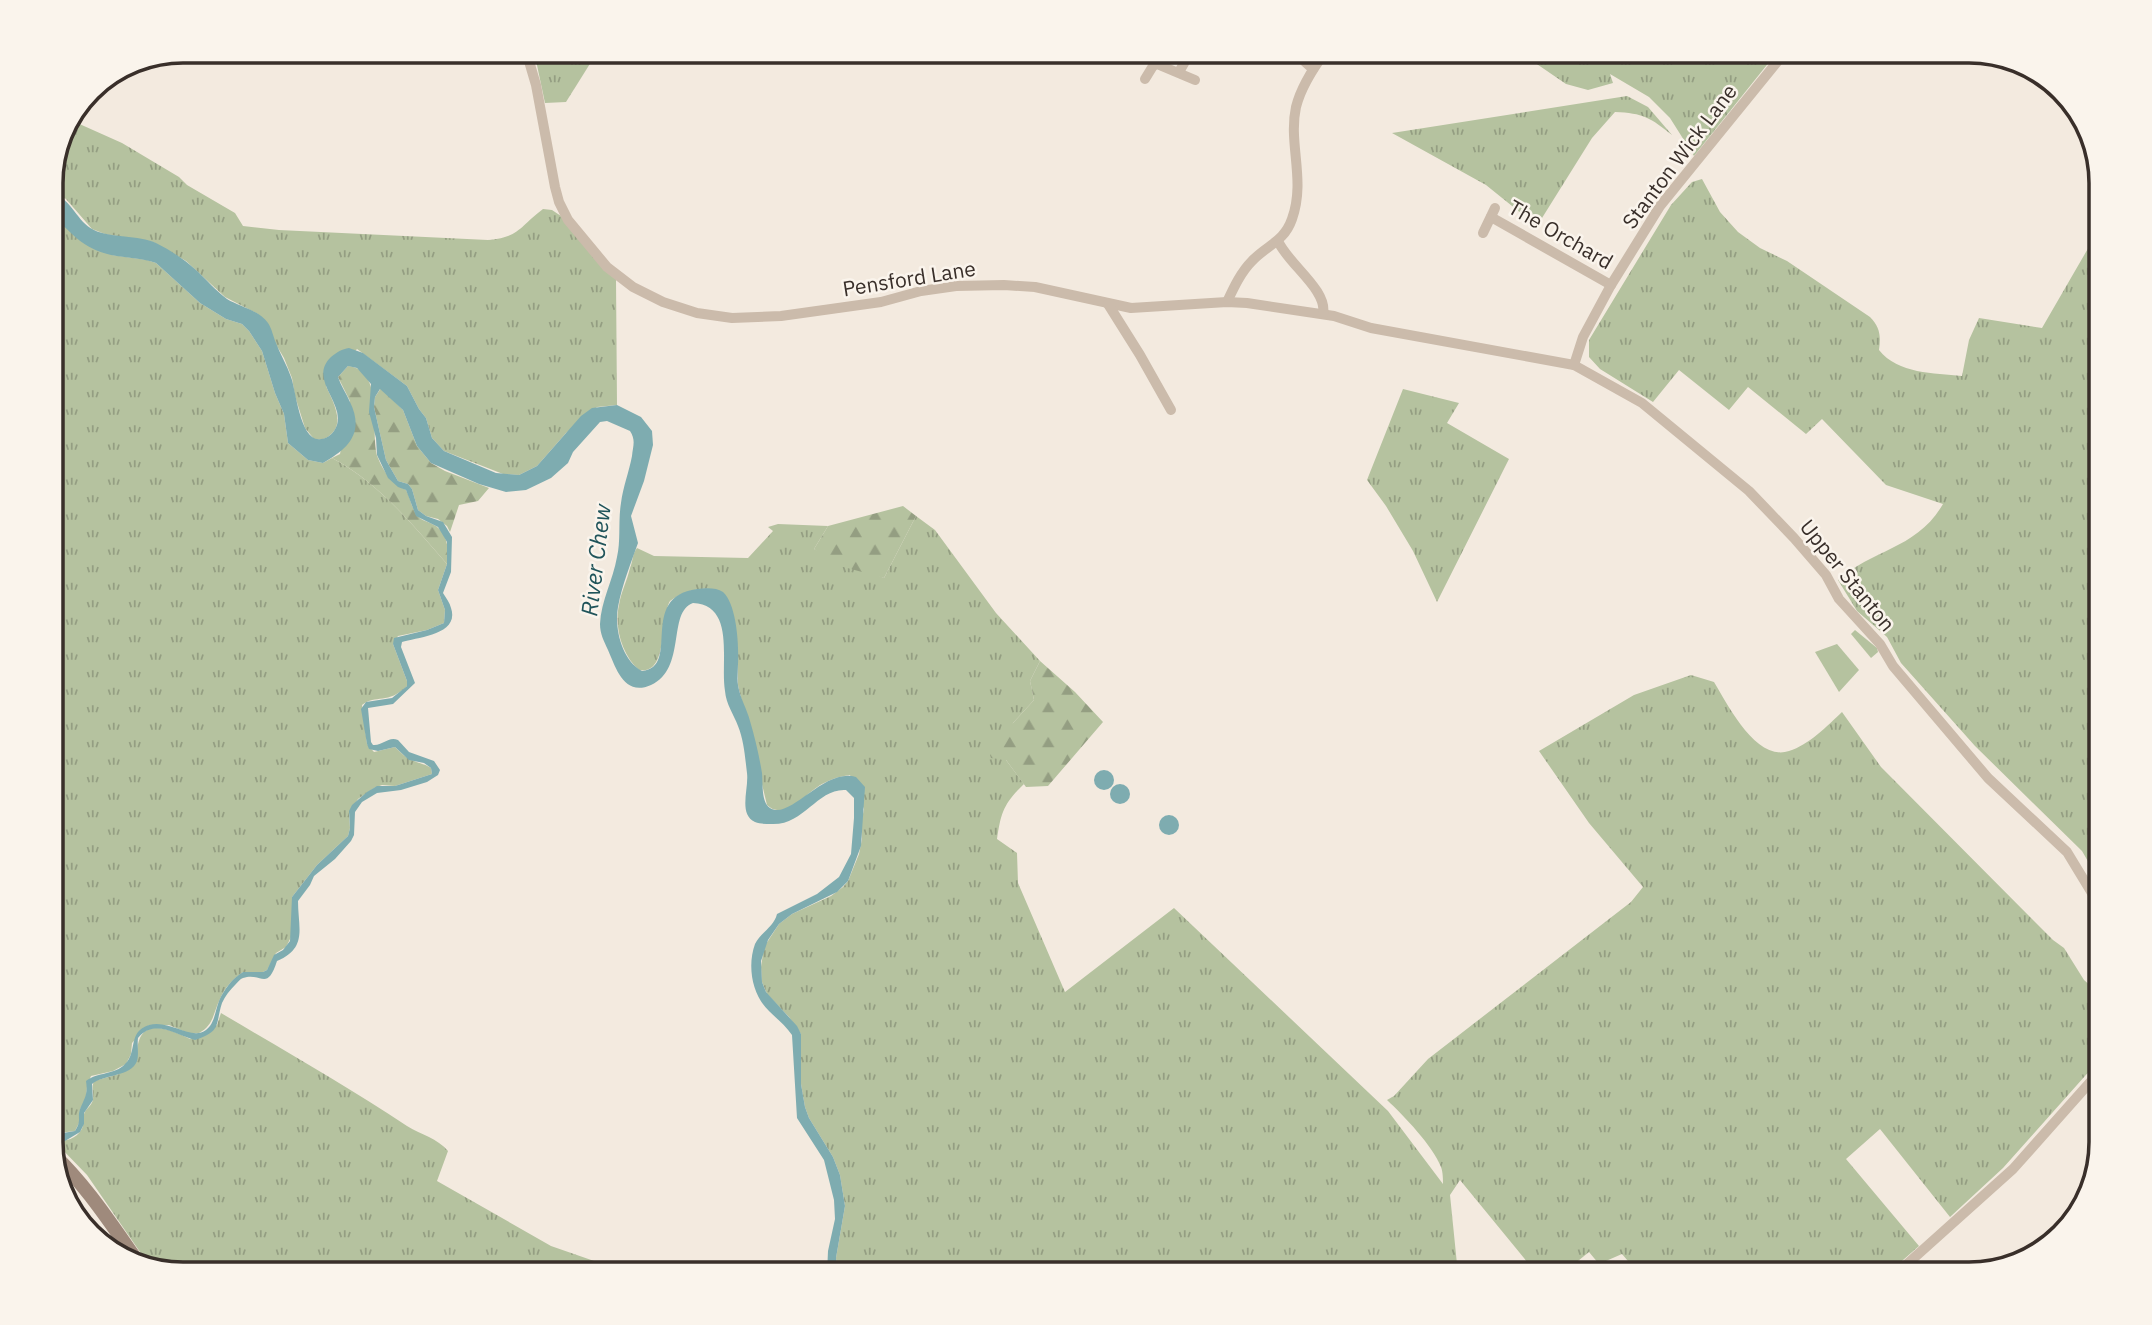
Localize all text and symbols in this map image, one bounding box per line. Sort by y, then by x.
street label: Stanton Wick Lane [1615,78,1743,234]
street label: The Orchard [1504,193,1618,275]
street label: Pensford Lane [841,254,977,302]
water label: River Chew [573,501,617,618]
street label: Upper Stanton [1794,513,1902,637]

